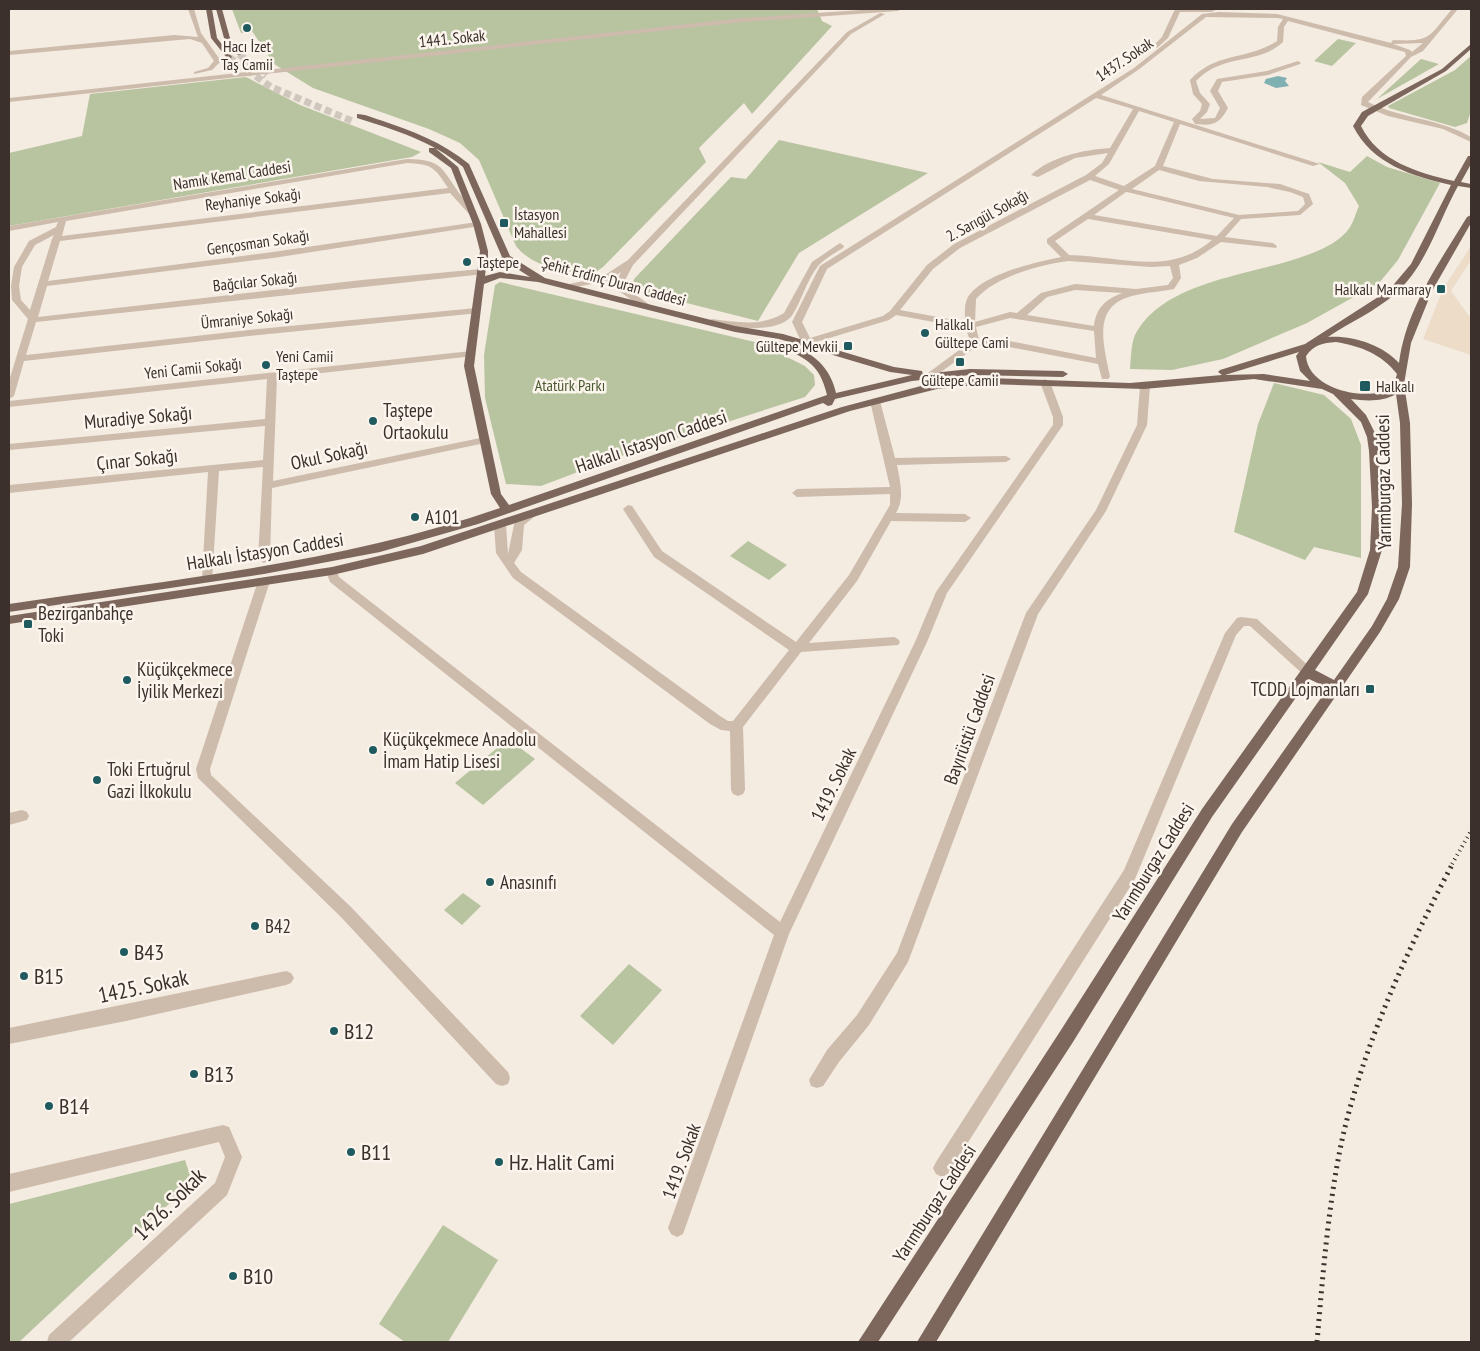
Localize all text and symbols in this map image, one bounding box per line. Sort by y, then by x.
marker: Hacı İzet Taş Camii [241,22,253,34]
street label: 1441. Sokak [418,24,487,51]
street label: 1437. Sokak [1091,32,1157,85]
place label: Hacı İzet Taş Camii [221,36,273,74]
street label: Namık Kemal Caddesi [172,156,292,194]
street label: Reyhaniye Sokağı [204,183,302,215]
street label: 2. Sarıgül Sokağı [942,184,1032,246]
place label: İstasyon Mahallesi [514,204,567,242]
marker: İstasyon Mahallesi [498,217,510,229]
street label: Gençosman Sokağı [205,225,311,259]
place label: Taştepe [477,252,519,272]
street label: Şehit Erdinç Duran Caddesi [540,252,688,310]
marker: Taştepe [461,256,473,268]
street label: Bağcılar Sokağı [212,267,298,295]
place label: Halkalı Marmaray [1335,279,1431,299]
marker: Halkalı Marmaray [1435,283,1447,295]
street label: Ümraniye Sokağı [200,303,294,333]
place label: Halkalı Gültepe Cami [935,314,1009,352]
marker: Halkalı Gültepe Cami [919,327,931,339]
place label: Gültepe Mevkii [756,336,838,356]
marker: Gültepe Mevkii [842,340,854,352]
place label: Yeni Camii Taştepe [276,346,334,384]
street label: Yeni Camii Sokağı [143,353,243,383]
marker: Gültepe Camii [954,356,966,368]
marker: Yeni Camii Taştepe [260,359,272,371]
place label: Gültepe Camii [921,370,999,390]
park label: Atatürk Parkı [535,375,605,395]
place label: Halkalı [1376,376,1415,396]
marker: Halkalı [1358,379,1372,393]
place label: Taştepe Ortaokulu [383,398,448,444]
street label: Muradiye Sokağı [83,400,193,434]
street label: Halkalı İstasyon Caddesi [572,404,730,478]
street label: Yarımburgaz Caddesi [1370,414,1396,550]
marker: Taştepe Ortaokulu [367,415,379,427]
street label: Okul Sokağı [288,435,370,475]
street label: Çınar Sokağı [95,443,179,475]
place label: A101 [425,505,460,529]
marker: A101 [409,511,421,523]
street label: Halkalı İstasyon Caddesi [185,527,345,575]
place label: Bezirganbahçe Toki [38,601,134,647]
marker: Bezirganbahçe Toki [22,618,34,630]
place label: Küçükçekmece İyilik Merkezi [137,657,233,703]
street label: Bayırüstü Caddesi [938,670,1000,788]
marker: Küçükçekmece İyilik Merkezi [121,674,133,686]
place label: TCDD Lojmanları [1251,677,1360,701]
marker: TCDD Lojmanları [1364,683,1376,695]
place label: Küçükçekmece Anadolu İmam Hatip Lisesi [383,727,536,773]
street label: 1419. Sokak [805,743,861,825]
marker: Küçükçekmece Anadolu İmam Hatip Lisesi [367,744,379,756]
place label: Toki Ertuğrul Gazi İlkokulu [107,757,191,803]
marker: Toki Ertuğrul Gazi İlkokulu [91,774,103,786]
street label: Yarımburgaz Caddesi [1107,798,1199,926]
place label: Anasınıfı [500,870,557,894]
marker: Anasınıfı [484,876,496,888]
place label: B42 [265,914,291,938]
marker: B42 [249,920,261,932]
place label: B43 [134,938,164,966]
marker: B43 [118,946,130,958]
place label: B15 [34,962,64,990]
street label: 1425. Sokak [95,963,191,1009]
marker: B15 [18,970,30,982]
place label: B12 [344,1017,374,1045]
marker: B12 [328,1025,340,1037]
place label: B13 [204,1060,234,1088]
marker: B13 [188,1068,200,1080]
place label: B14 [59,1092,89,1120]
marker: B14 [43,1100,55,1112]
street label: 1419. Sokak [656,1119,706,1202]
place label: B11 [361,1138,391,1166]
street label: Yarımburgaz Caddesi [887,1140,981,1266]
marker: B11 [345,1146,357,1158]
place label: Hz. Halit Cami [509,1148,615,1176]
marker: Hz. Halit Cami [493,1156,505,1168]
street label: 1426. Sokak [127,1161,212,1246]
place label: B10 [243,1262,273,1290]
marker: B10 [227,1270,239,1282]

